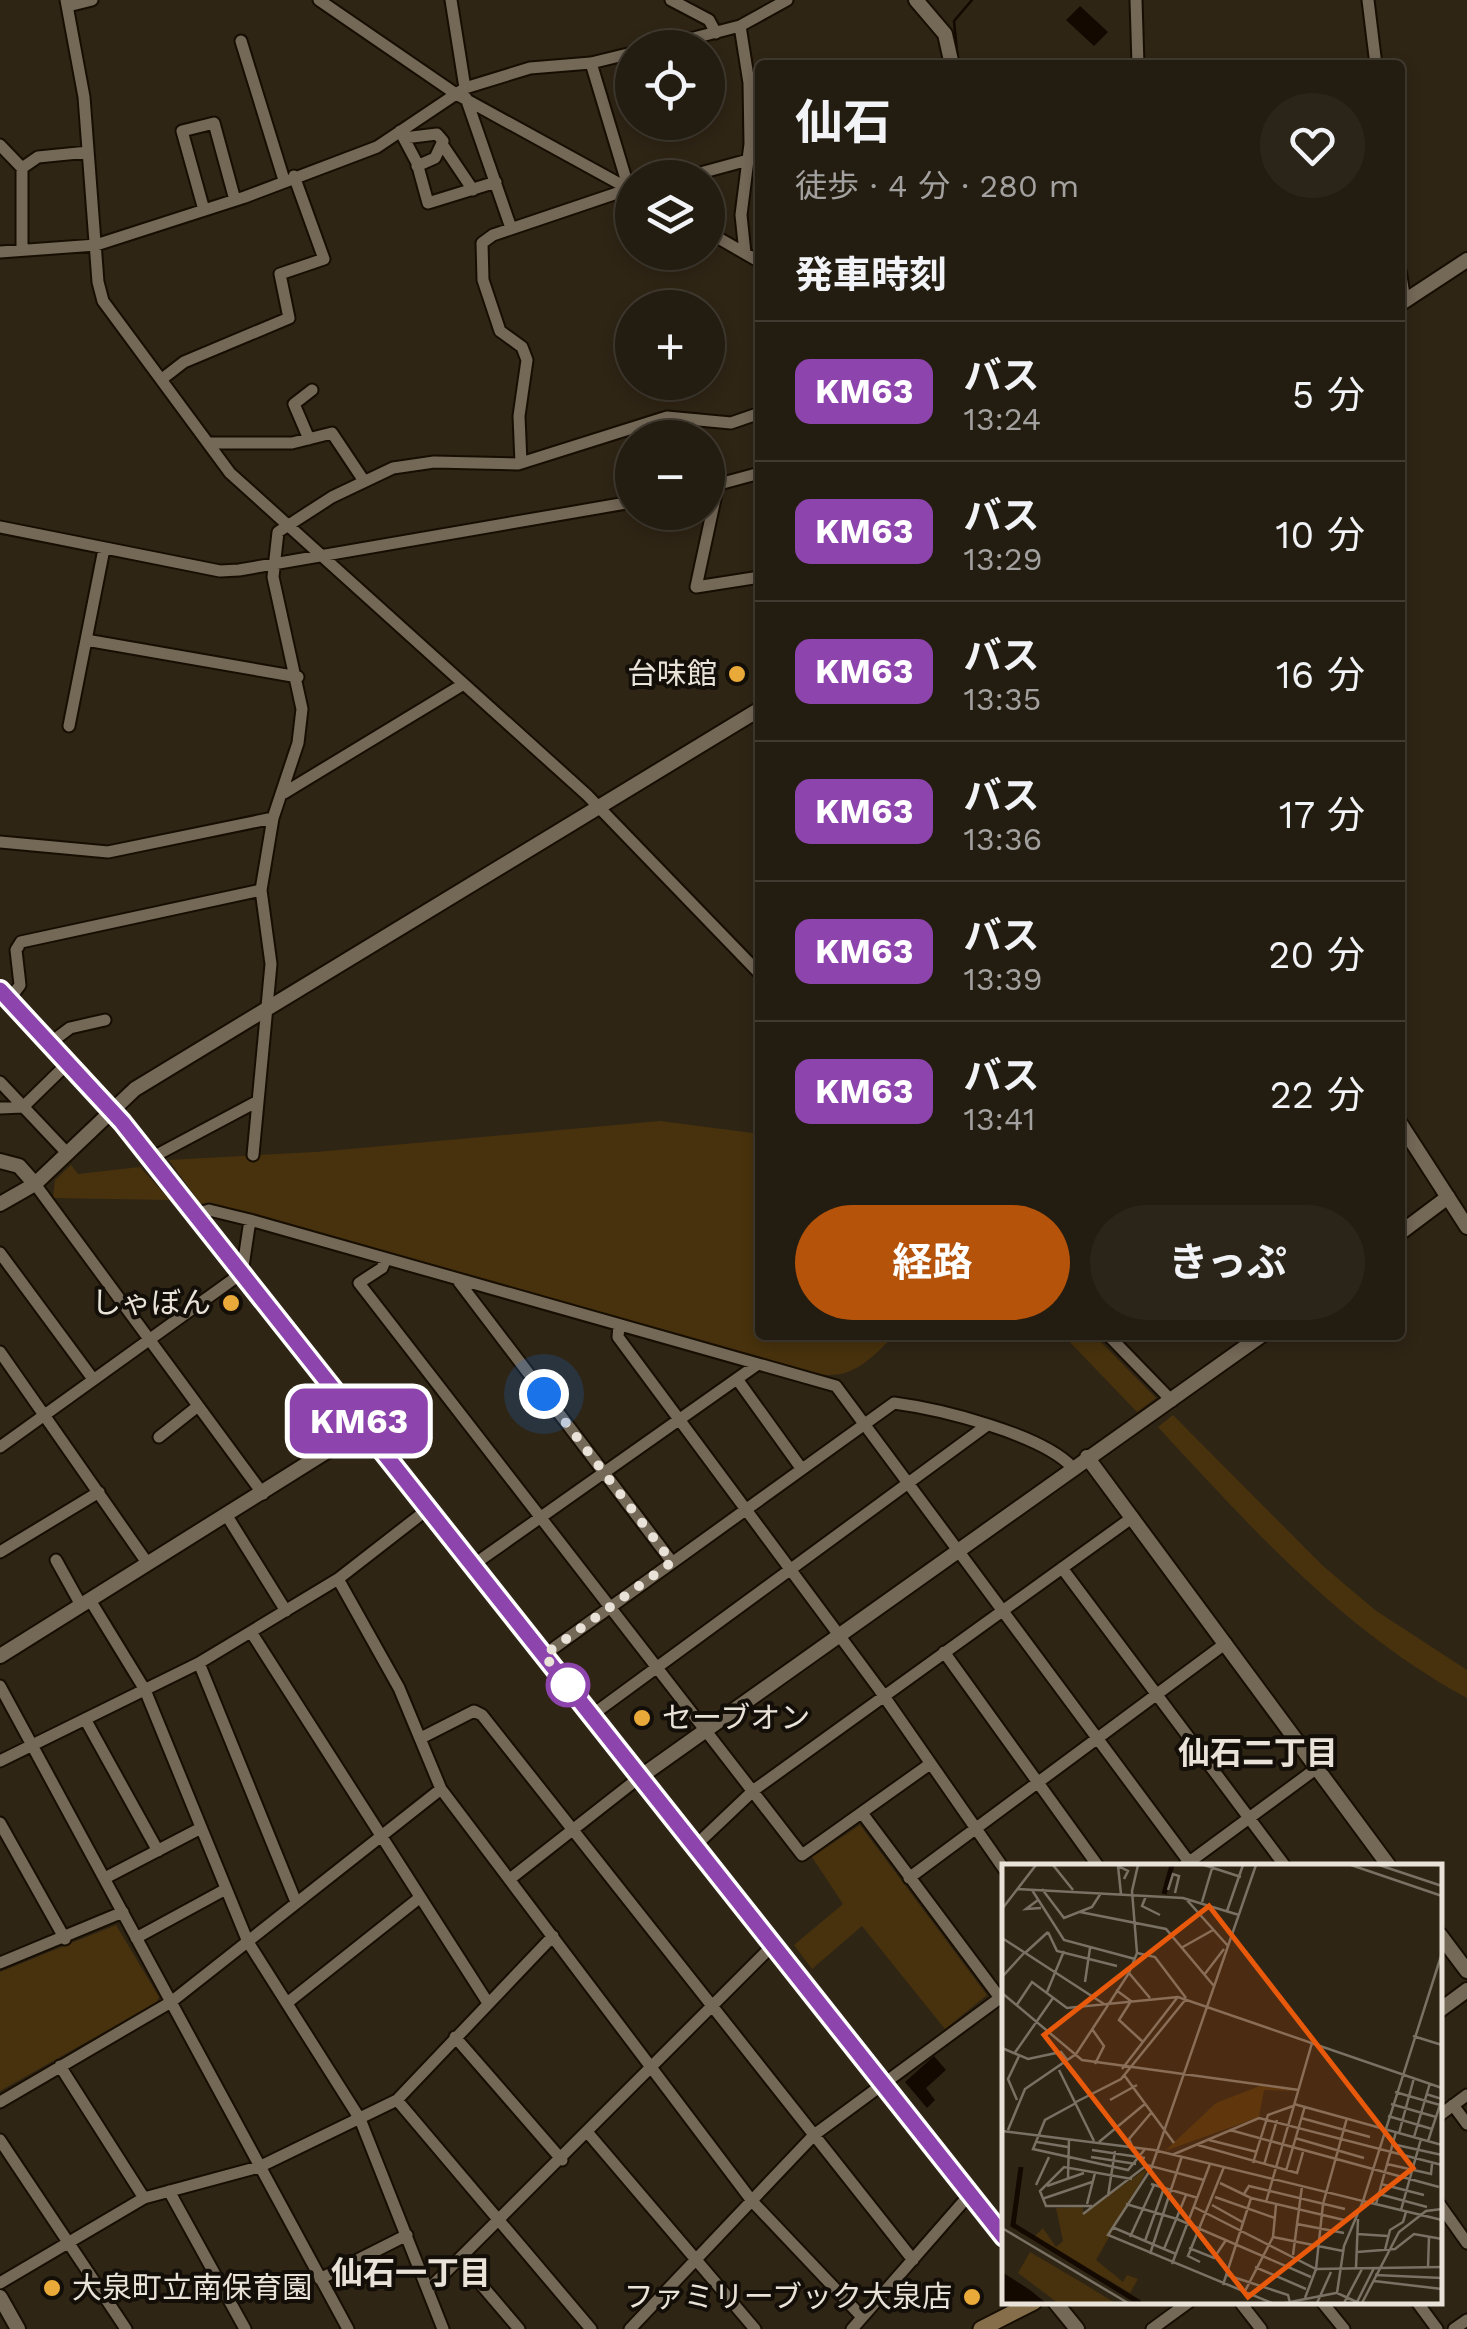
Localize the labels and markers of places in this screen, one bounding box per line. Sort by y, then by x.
place label: 台味館 [627,656,717,691]
marker: 台味館 [726,663,748,685]
place label: しゃぼん [91,1285,211,1320]
marker: しゃぼん [220,1292,242,1314]
unlabelled marker [547,1664,589,1706]
place label: セーブオン [662,1700,810,1735]
marker: セーブオン [631,1707,653,1729]
place label: 大泉町立南保育園 [72,2270,312,2305]
marker: 大泉町立南保育園 [41,2277,63,2299]
place label: ファミリーブック大泉店 [624,2279,952,2314]
marker: ファミリーブック大泉店 [961,2286,983,2308]

